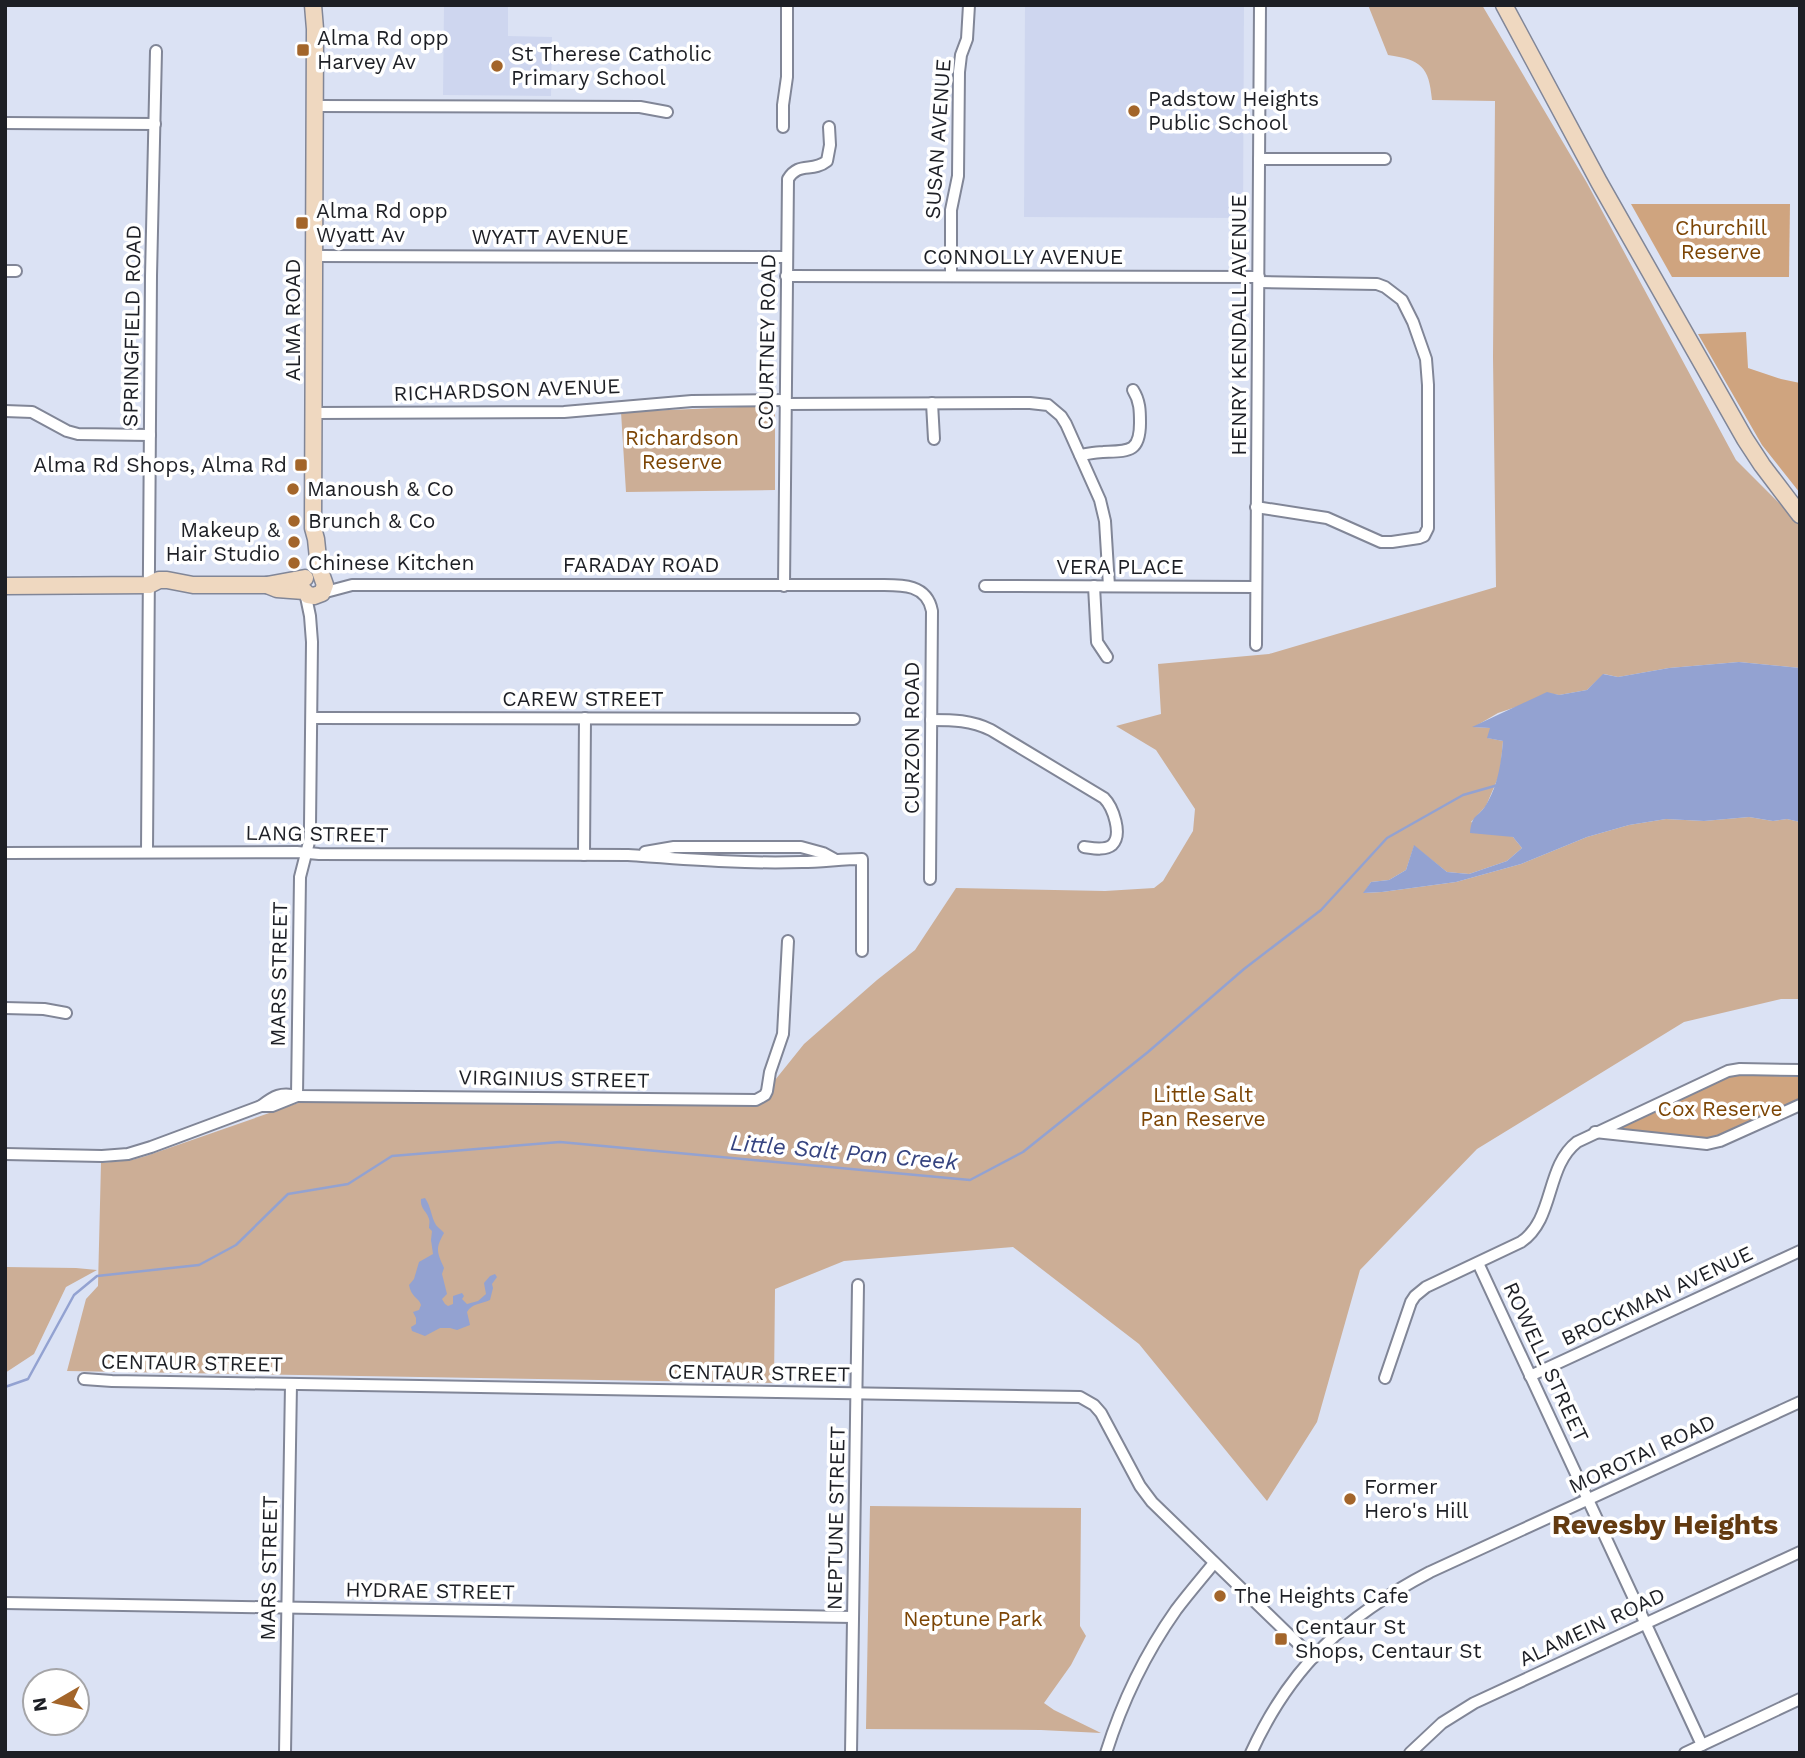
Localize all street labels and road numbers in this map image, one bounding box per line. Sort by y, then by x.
street label: SUSAN AVENUE [919,58,956,220]
street label: HENRY KENDALL AVENUE [1226,194,1251,456]
street label: WYATT AVENUE [471,224,629,249]
street label: SPRINGFIELD ROAD [117,225,146,427]
street label: CONNOLLY AVENUE [923,244,1123,269]
street label: COURTNEY ROAD [752,254,781,430]
street label: ALMA ROAD [280,259,305,381]
street label: RICHARDSON AVENUE [393,373,621,406]
street label: FARADAY ROAD [563,552,719,577]
street label: VERA PLACE [1056,554,1184,579]
street label: CURZON ROAD [899,662,924,814]
street label: CAREW STREET [502,686,664,711]
street label: LANG STREET [245,820,389,847]
street label: MARS STREET [265,901,292,1047]
street label: VIRGINIUS STREET [458,1064,650,1093]
street label: BROCKMAN AVENUE [1557,1240,1756,1351]
street label: ROWELL STREET [1498,1278,1595,1446]
street label: CENTAUR STREET [101,1348,284,1377]
street label: CENTAUR STREET [668,1358,851,1387]
street label: MOROTAI ROAD [1565,1409,1719,1498]
street label: NEPTUNE STREET [821,1425,850,1610]
street label: MARS STREET [255,1495,282,1641]
street label: HYDRAE STREET [345,1577,515,1604]
street label: ALAMEIN ROAD [1515,1582,1669,1671]

